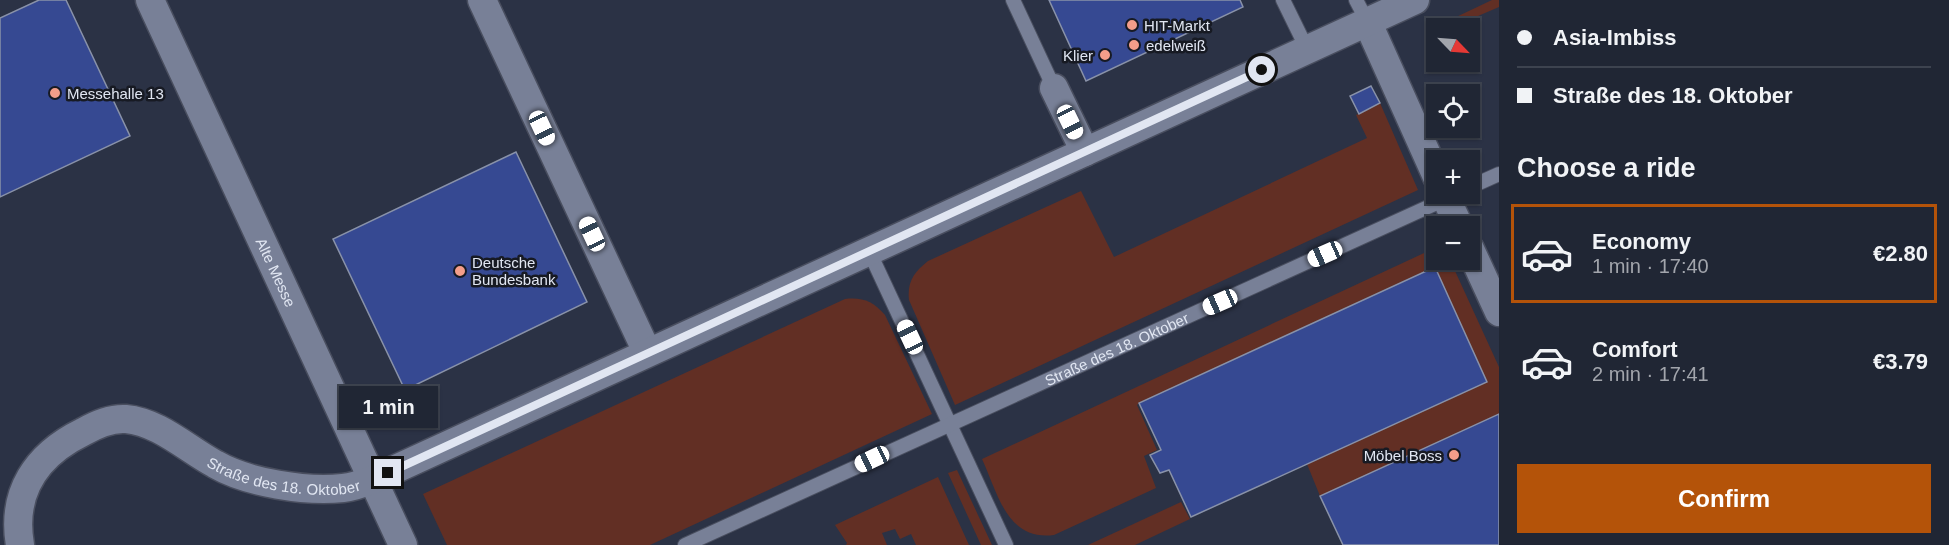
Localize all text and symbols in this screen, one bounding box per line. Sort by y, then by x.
place label: HIT-Markt [1144,17,1211,34]
marker: HIT-Markt [1125,18,1139,32]
north arrow [1426,18,1480,72]
map controls [1426,18,1480,270]
text: Asia-Imbiss [1553,25,1677,50]
place label: edelweiß [1146,37,1206,54]
marker: edelweiß [1127,38,1141,52]
place label: Klier [1063,47,1093,64]
marker: Klier [1098,48,1112,62]
route start [1248,56,1275,83]
text: Straße des 18. Oktober [1553,83,1793,108]
button: locate [1426,84,1480,138]
place label: Messehalle 13 [67,85,164,102]
marker: Messehalle 13 [48,86,62,100]
car [1054,102,1086,142]
car [526,108,558,148]
button: + [1426,150,1480,204]
text: Choose a ride [1517,153,1696,183]
car [576,214,608,254]
button: − [1426,216,1480,270]
icon: car [1520,227,1574,281]
text: Economy [1592,229,1691,254]
street label: Alte Messe [253,235,300,309]
car [1305,238,1345,270]
text: €2.80 [1873,241,1928,266]
place label: Deutsche Bundesbank [472,254,556,288]
text: 1 min · 17:40 [1592,255,1709,277]
marker: Deutsche Bundesbank [453,264,467,278]
car [1200,286,1240,318]
street label: Straße des 18. Oktober [1042,309,1191,389]
car [894,317,926,357]
icon: car [1520,335,1574,389]
text: Comfort [1592,337,1678,362]
text: €3.79 [1873,349,1928,374]
text: 2 min · 17:41 [1592,363,1709,385]
callout: 1 min [338,386,438,428]
text: 1 min [362,396,415,418]
car [852,443,892,475]
place label: Möbel Boss [1364,447,1442,464]
marker: Möbel Boss [1447,448,1461,462]
street label: Straße des 18. Oktober [205,453,362,497]
route end [374,459,401,486]
button: Confirm [1517,464,1931,533]

